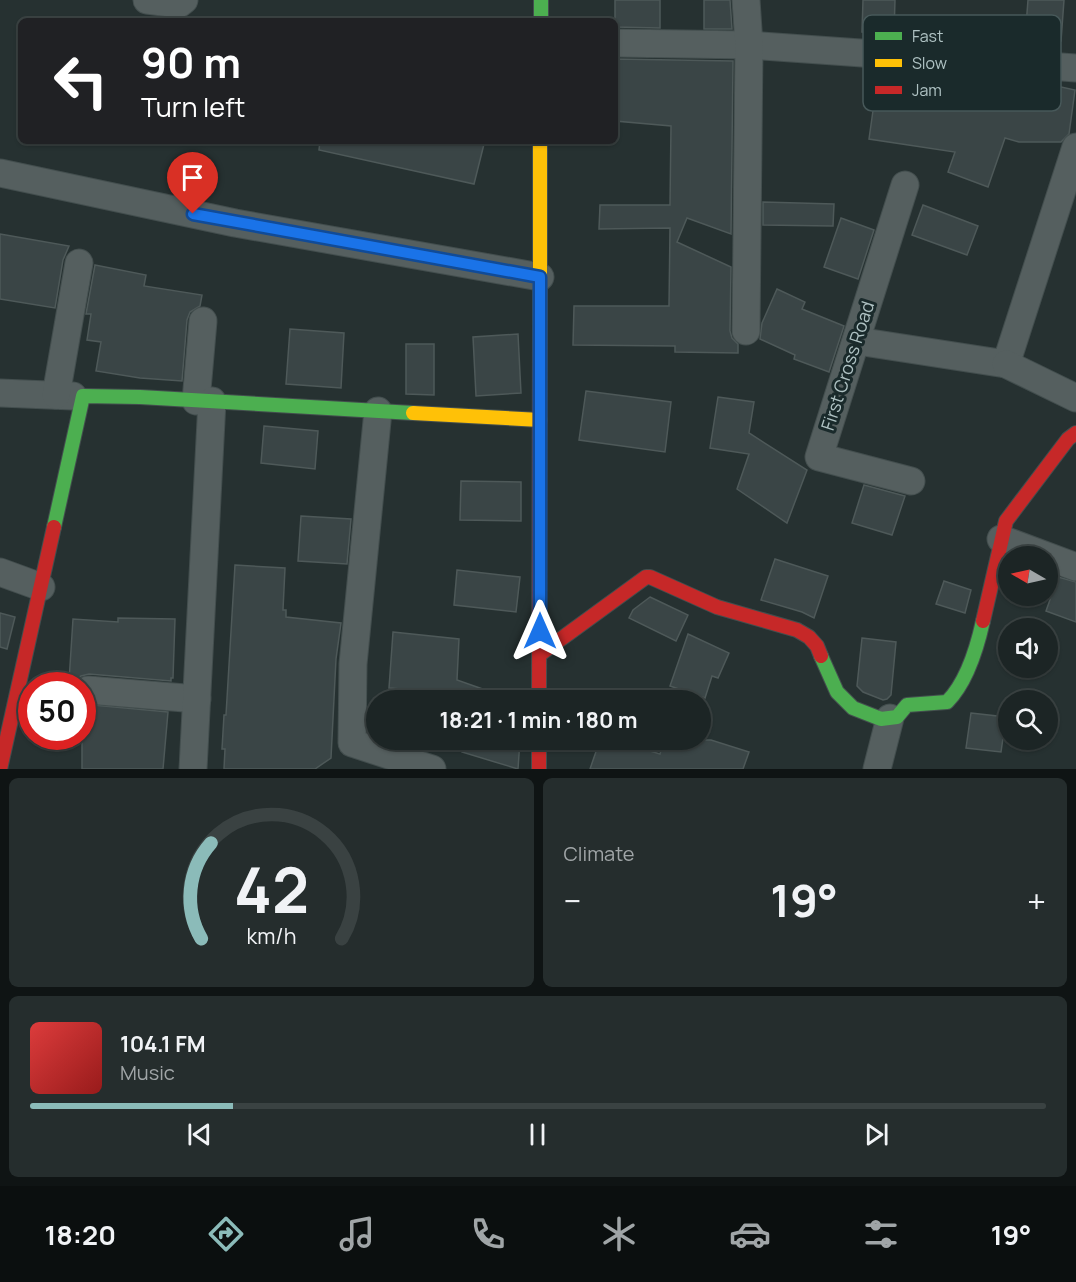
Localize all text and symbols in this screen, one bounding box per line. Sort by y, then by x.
legend [863,15,1061,111]
text: Fast [912,25,943,47]
text: 90 m [141,33,241,91]
icon: left [42,42,120,120]
text: Slow [912,52,947,74]
text: Jam [912,79,942,101]
text: Turn left [141,88,245,125]
pin [167,152,218,214]
icon: arrive [176,161,209,194]
street label: First Cross Road [815,298,879,433]
north arrow [998,546,1058,606]
map controls [998,546,1058,750]
position arrow [508,599,572,663]
button: sound [998,618,1058,678]
speed limit sign: 50 [18,672,96,750]
button: search [998,690,1058,750]
text: 18:21 · 1 min · 180 m [439,705,638,735]
text: Climate [564,840,635,867]
text: 42 [234,846,309,932]
text: 19° [770,869,838,931]
text: − [564,878,581,923]
text: + [1027,878,1046,923]
text: km/h [246,922,296,951]
text: 104.1 FM [120,1029,205,1059]
text: Music [120,1059,175,1086]
icon: previous [183,1118,216,1151]
icon: pause [521,1118,554,1151]
icon: next [860,1118,893,1151]
icon: directions [205,1213,247,1255]
icon: music [336,1213,378,1255]
icon: phone [467,1213,509,1255]
icon: climate [598,1213,640,1255]
icon: car [729,1213,771,1255]
icon: filters [860,1213,902,1255]
text: 18:20 [44,1216,116,1253]
text: 19° [991,1216,1032,1253]

